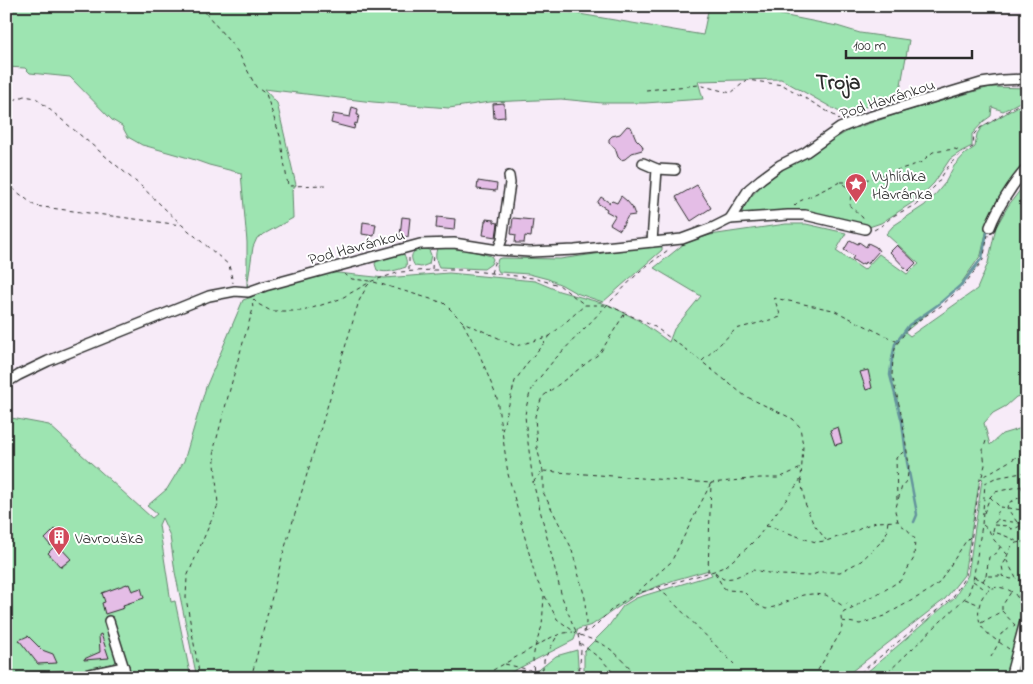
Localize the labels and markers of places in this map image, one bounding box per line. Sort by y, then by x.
place label: Vyhlídka Havránka [871,165,933,207]
place icon: Vyhlídka Havránka [844,172,868,203]
building icon: Vavrouška [47,525,71,556]
place label: Vavrouška [74,527,144,551]

